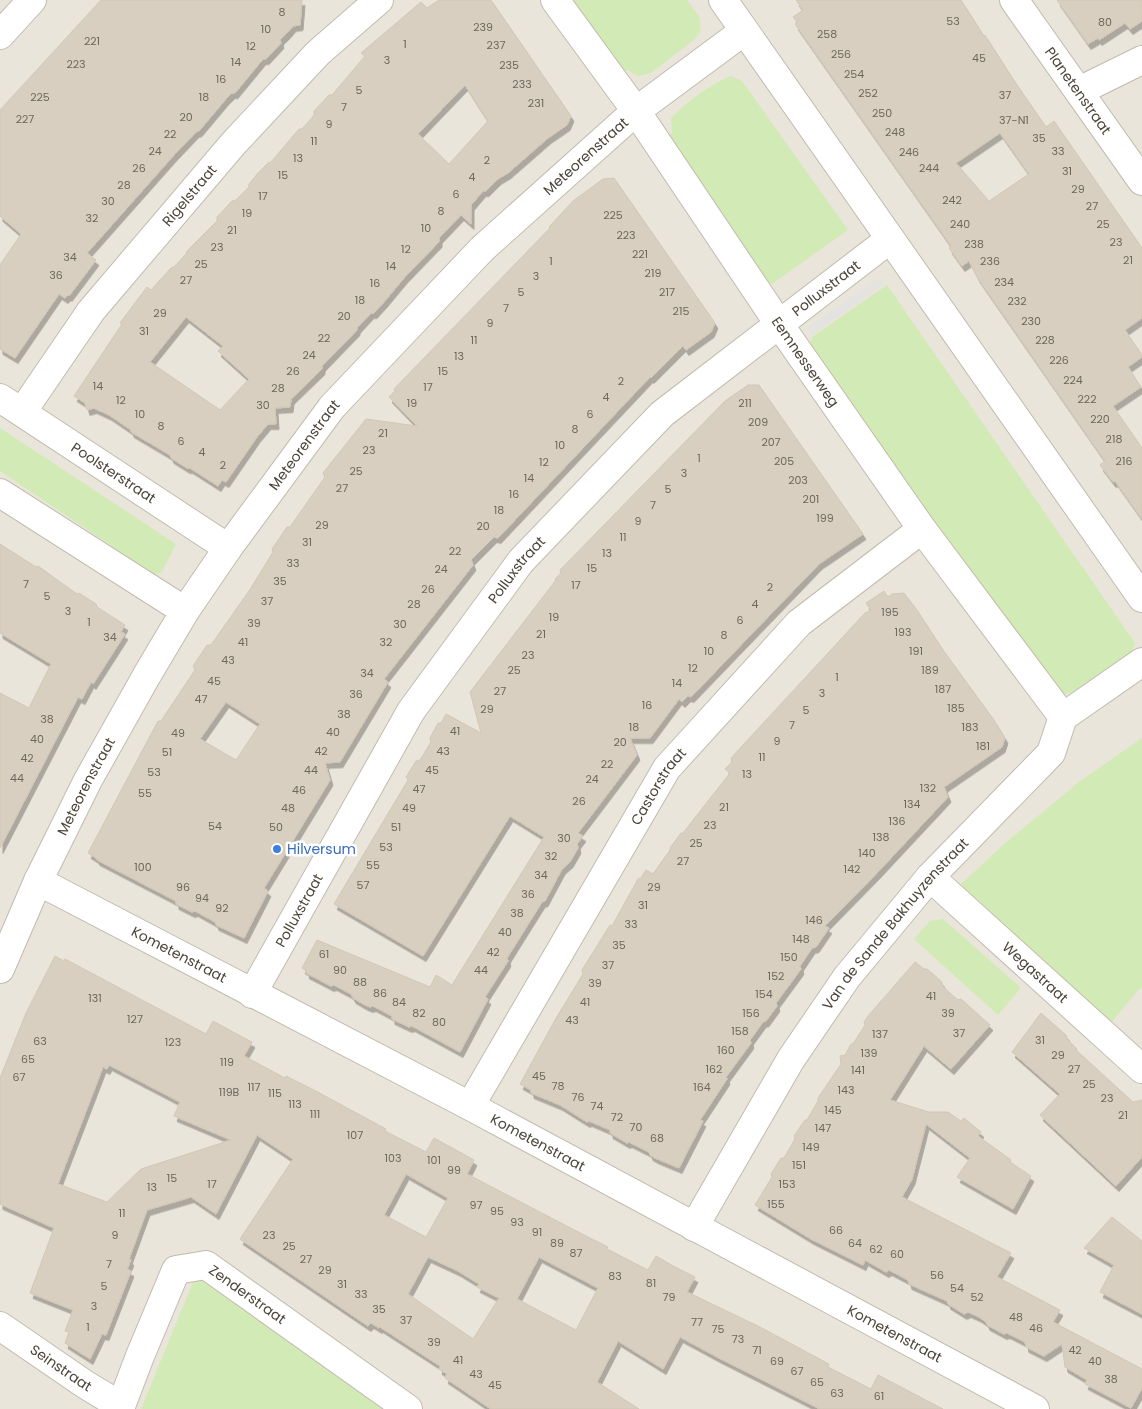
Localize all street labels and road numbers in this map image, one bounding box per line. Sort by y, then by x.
street label: Planetenstraat [1040,43,1116,139]
street label: Meteorenstraat [539,113,633,200]
street label: Rigelstraat [157,160,221,231]
street label: Polluxstraat [788,255,864,321]
street label: Eemnesserweg [767,313,844,411]
street label: Meteorenstraat [264,395,344,494]
street label: Poolsterstraat [67,438,160,508]
street label: Polluxstraat [483,532,550,607]
street label: Meteorenstraat [52,734,120,839]
street label: Castorstraat [626,743,691,829]
street label: Van de Sande Bakhuyzenstraat [817,833,973,1014]
street label: Polluxstraat [270,870,328,951]
street label: Kometenstraat [128,921,230,988]
street label: Wegastraat [998,937,1073,1008]
street label: Kometenstraat [487,1109,589,1176]
street label: Zenderstraat [205,1260,290,1329]
street label: Kometenstraat [844,1300,946,1367]
street label: Seinstraat [26,1340,96,1396]

